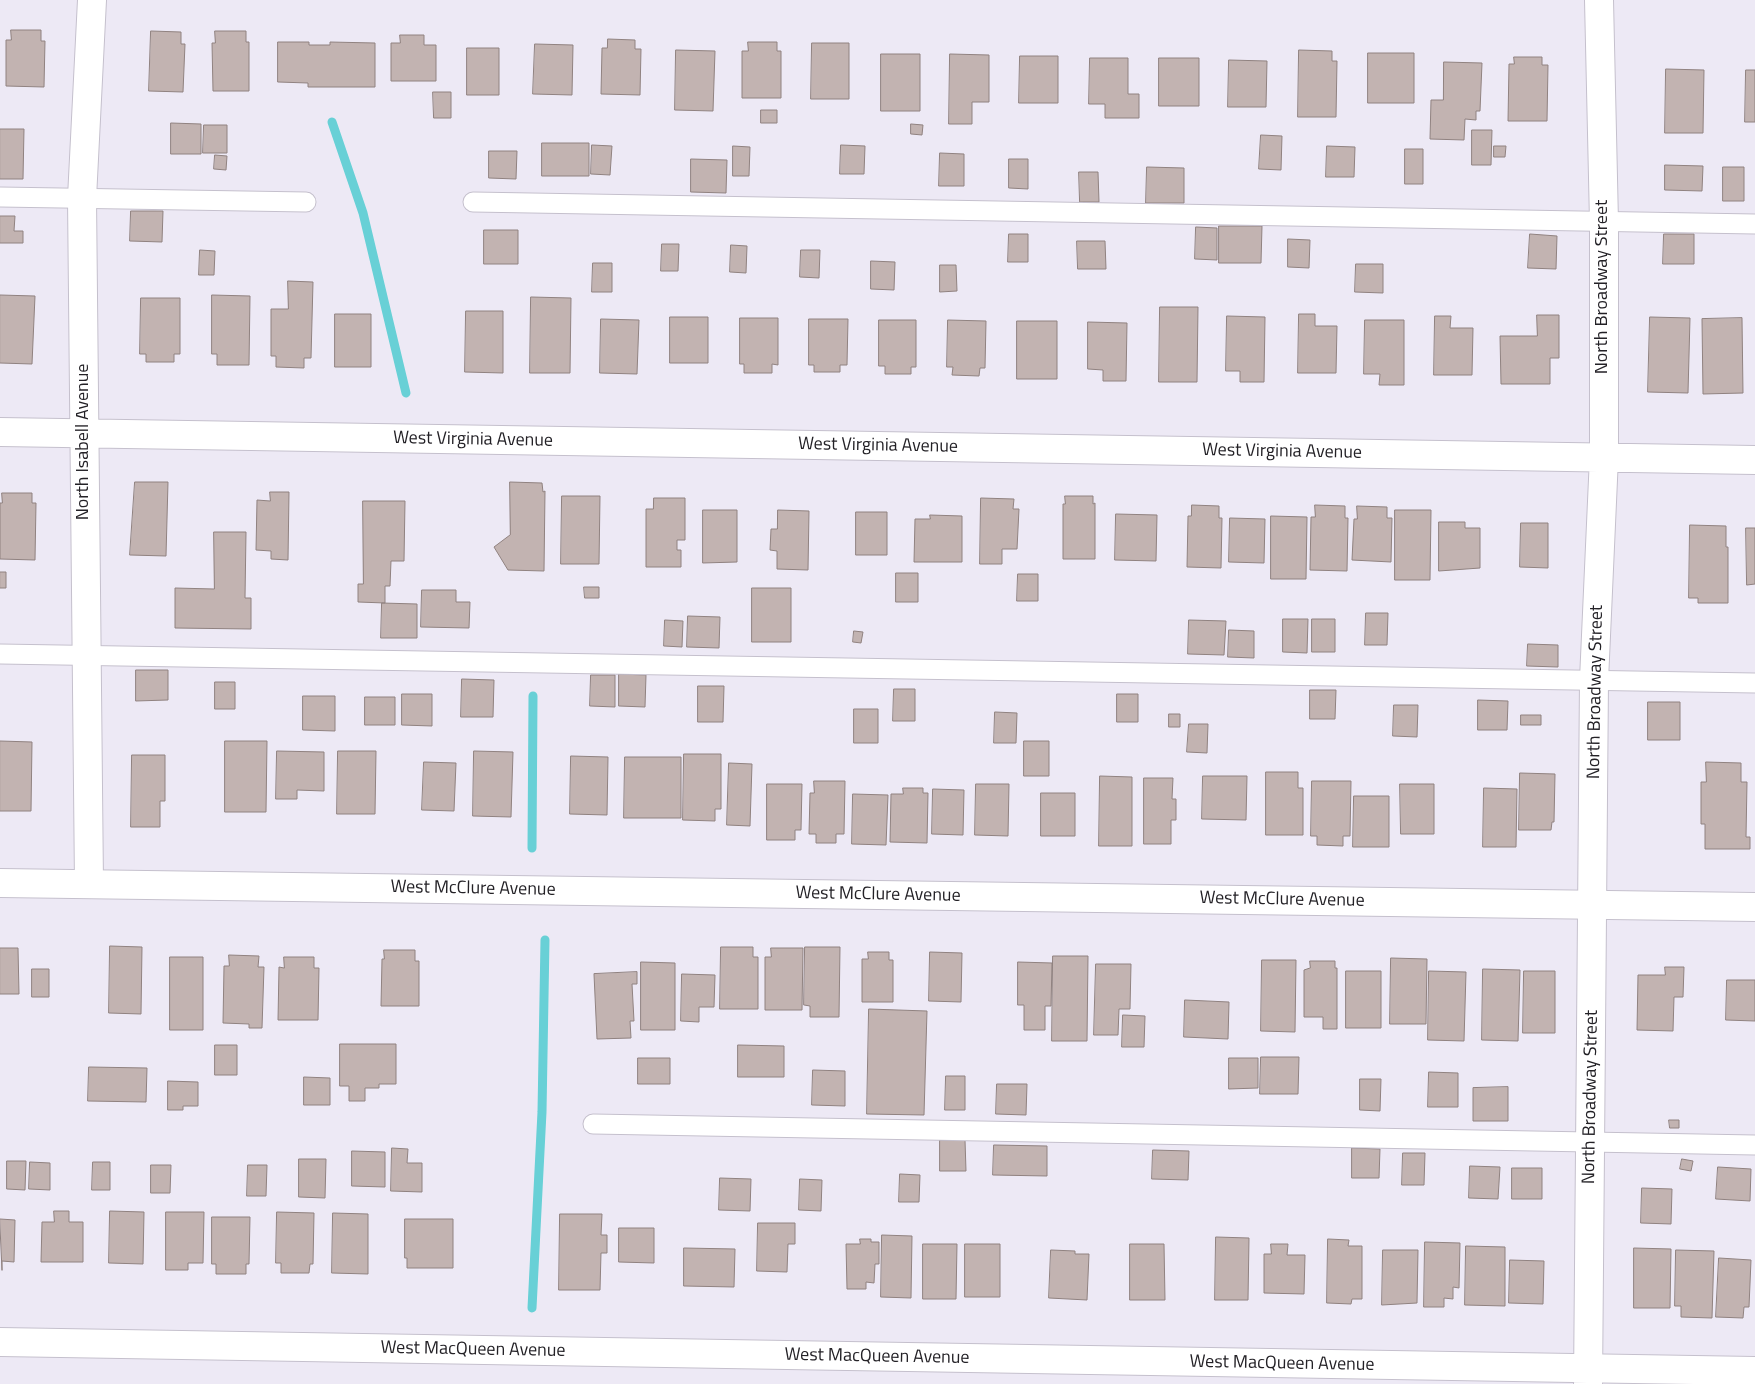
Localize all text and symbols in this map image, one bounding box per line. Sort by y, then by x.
street label: North Broadway Street [1592,200,1614,374]
street label: North Isabell Avenue [73,364,95,520]
street label: West Virginia Avenue [393,428,553,452]
street label: West Virginia Avenue [798,434,958,458]
street label: West Virginia Avenue [1202,440,1362,464]
street label: North Broadway Street [1584,605,1608,779]
street label: West McClure Avenue [390,877,556,901]
street label: West McClure Avenue [795,883,961,907]
street label: West McClure Avenue [1199,888,1365,912]
street label: North Broadway Street [1579,1010,1603,1184]
street label: West MacQueen Avenue [380,1338,566,1362]
street label: West MacQueen Avenue [784,1345,970,1369]
street label: West MacQueen Avenue [1189,1352,1375,1376]

